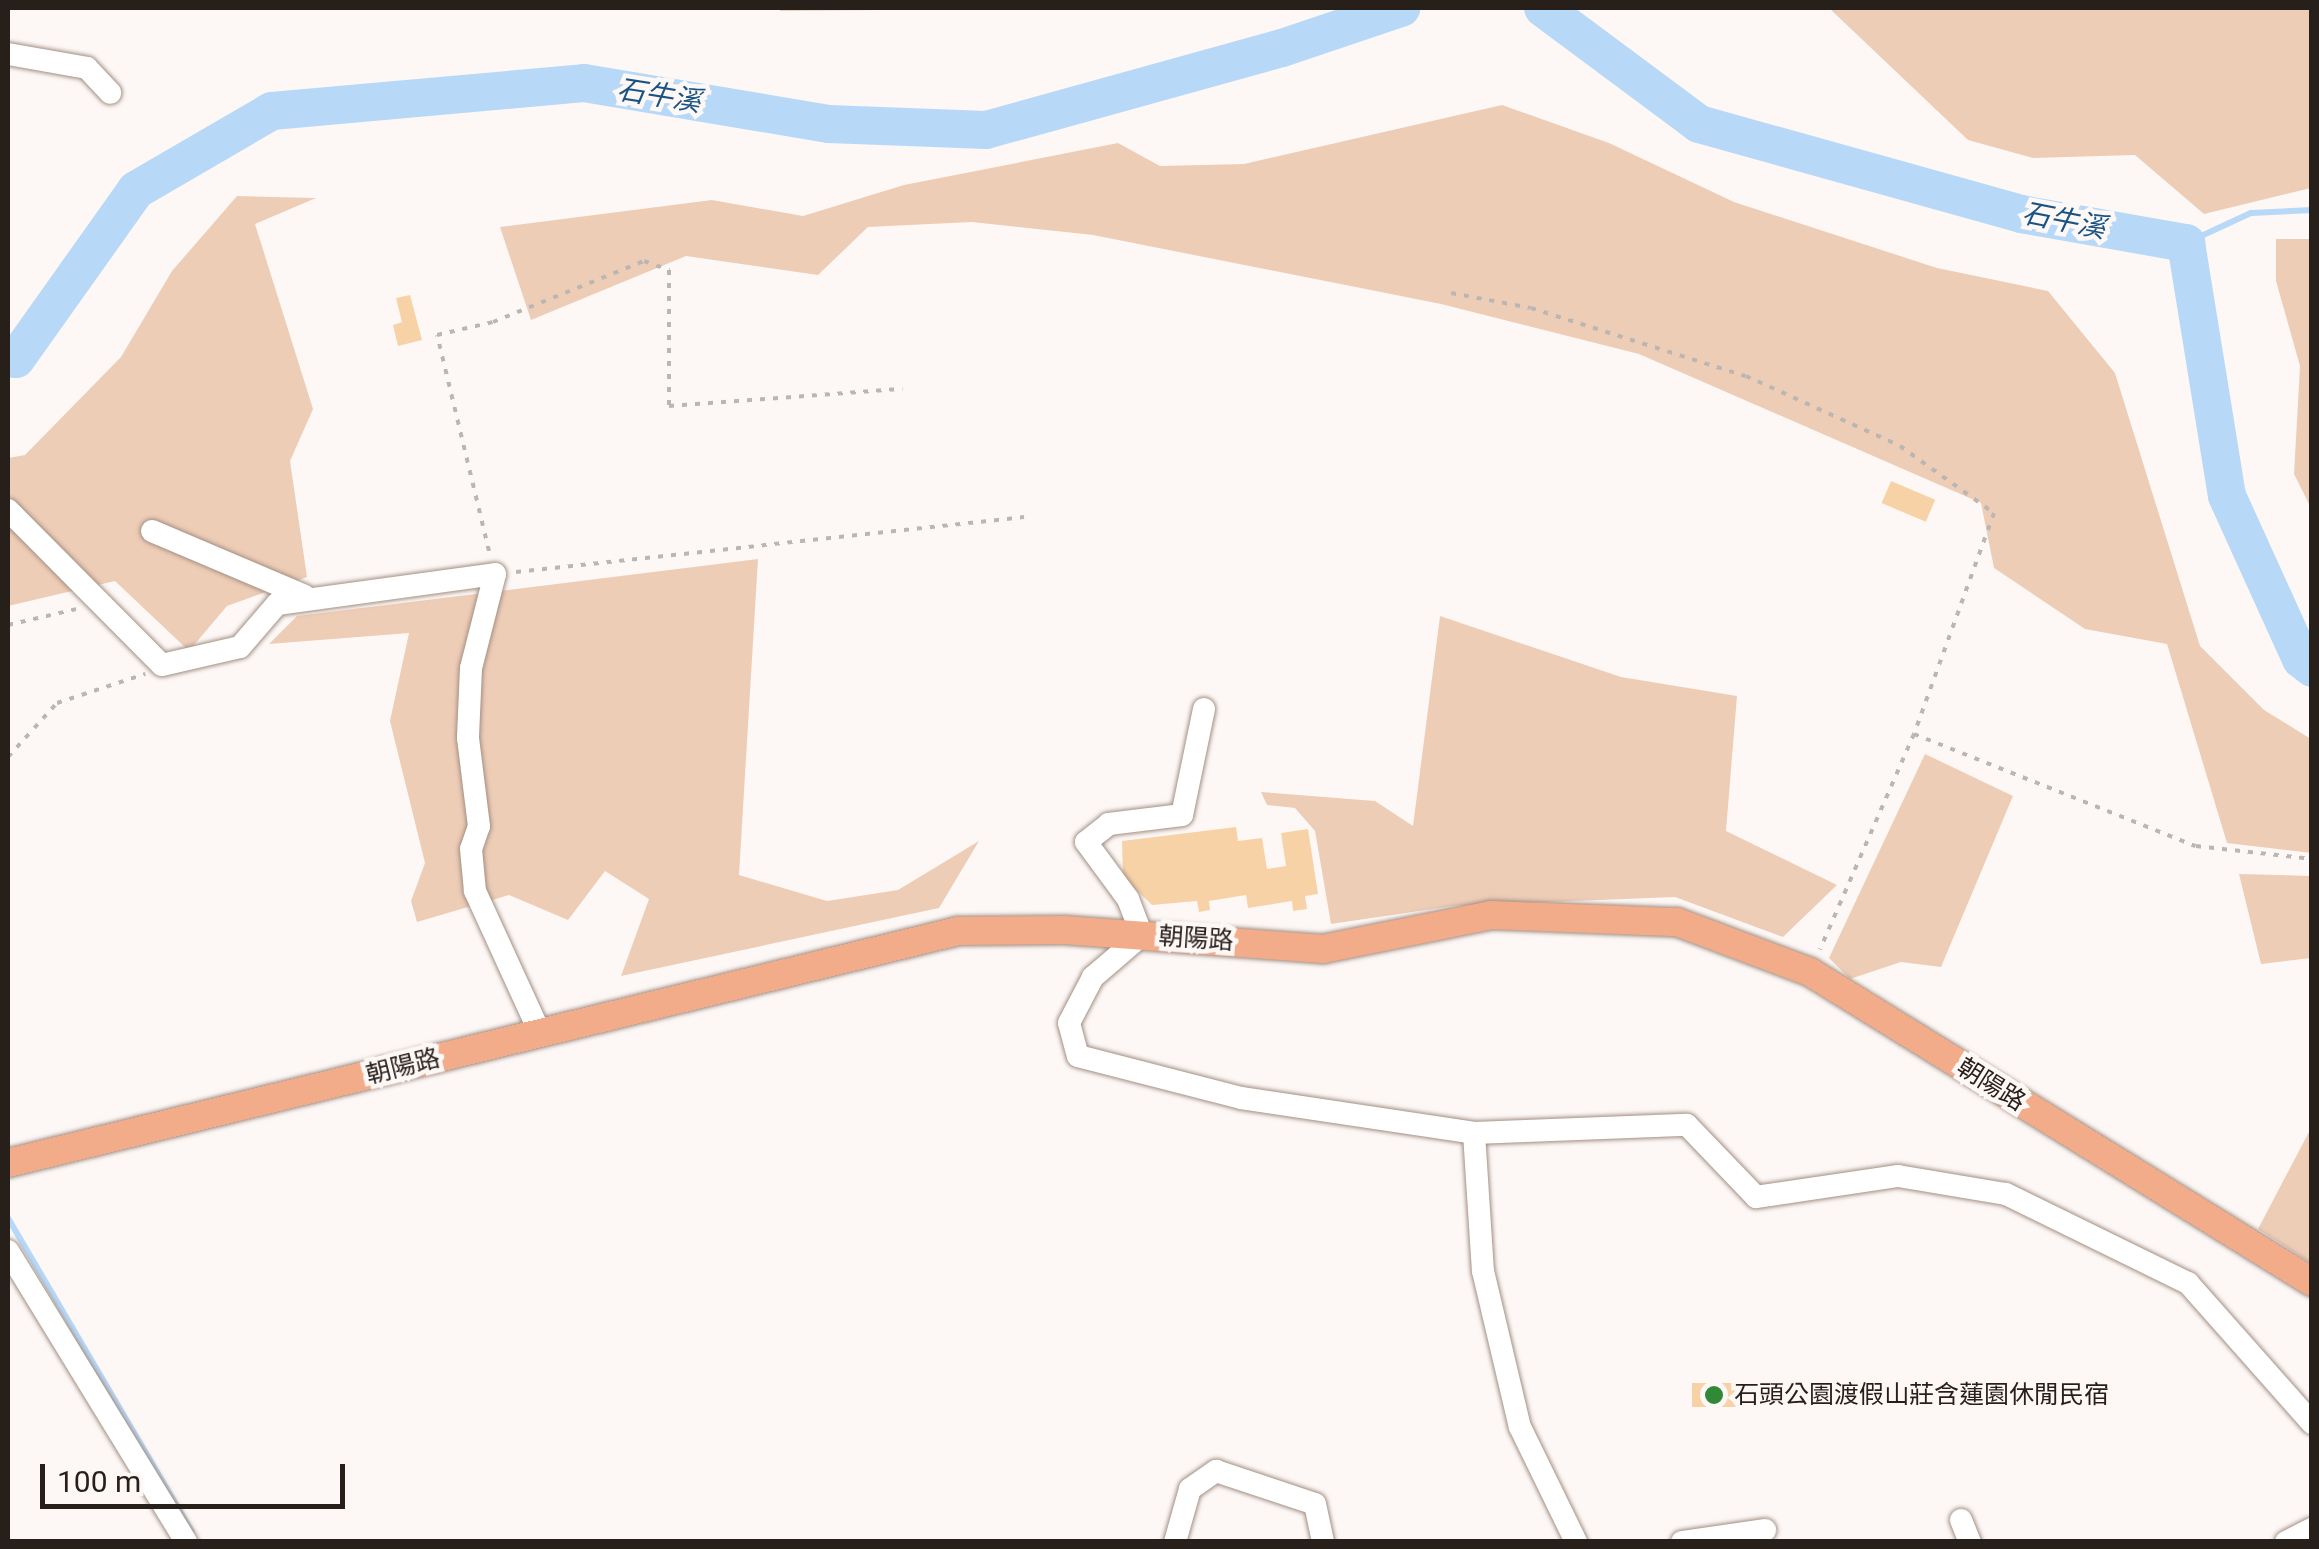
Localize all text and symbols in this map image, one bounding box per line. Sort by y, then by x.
water label: 石牛溪 [615,73,703,119]
water label: 石牛溪 [2020,196,2108,246]
street label: 朝陽路 [1158,921,1234,957]
street label: 朝陽路 [363,1043,443,1091]
street label: 朝陽路 [1951,1052,2031,1118]
place label: 石頭公園渡假山莊含蓮園休閒民宿 [1734,1380,2109,1410]
marker: 石頭公園渡假山莊含蓮園休閒民宿 [1703,1384,1725,1406]
scale bar [45,1444,350,1506]
text: 100 m [57,1464,141,1499]

